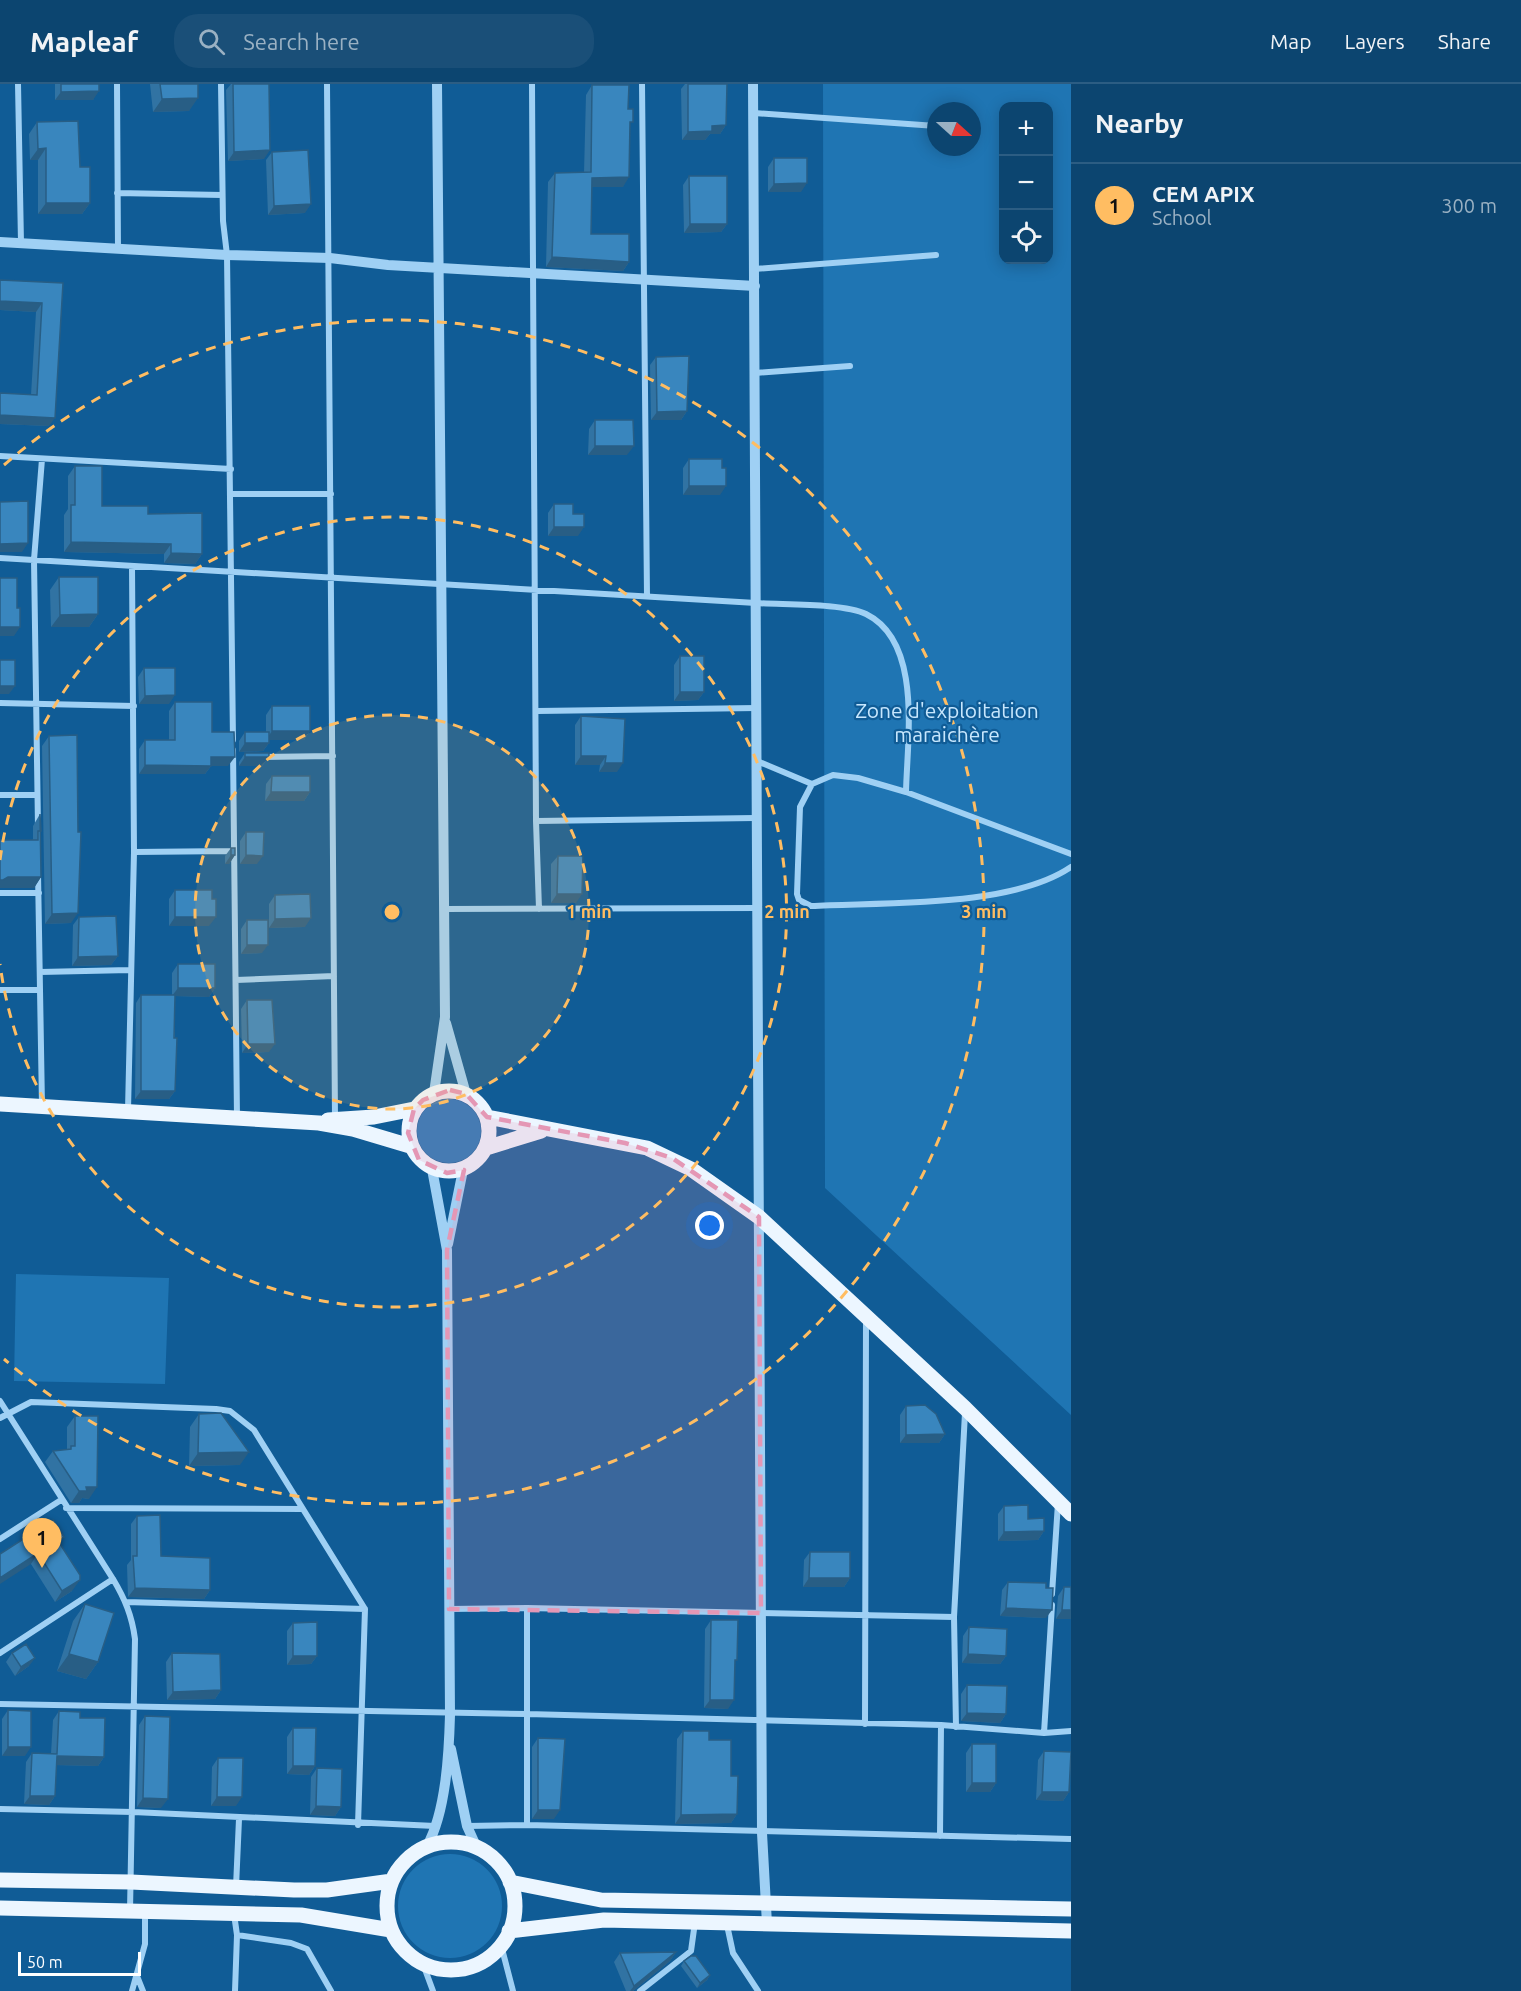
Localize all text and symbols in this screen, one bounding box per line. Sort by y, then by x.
search box [174,14,594,68]
icon: search [195,25,228,58]
text: Mapleaf [30,26,138,57]
text: Search here [243,29,360,54]
text: Map [1270,29,1311,53]
text: Layers [1344,29,1405,53]
text: Share [1438,29,1491,53]
north arrow [927,102,981,156]
map controls [999,102,1053,264]
button: + [999,102,1053,156]
text: Nearby [1095,109,1183,138]
button: − [999,156,1053,210]
text: CEM APIX [1152,181,1254,206]
text: 1 [1109,194,1120,217]
text: 300 m [1441,194,1497,217]
text: School [1152,206,1212,229]
button: locate [999,210,1053,264]
park label: Zone d'exploitation maraichère [855,698,1039,746]
text: 1 min [566,901,612,921]
text: 2 min [764,901,810,921]
text: 3 min [961,901,1007,921]
centre of rings [382,902,402,922]
your location [695,1211,724,1240]
pin: 1 [22,1518,62,1568]
scale bar [18,1949,141,1976]
text: 50 m [27,1953,63,1971]

